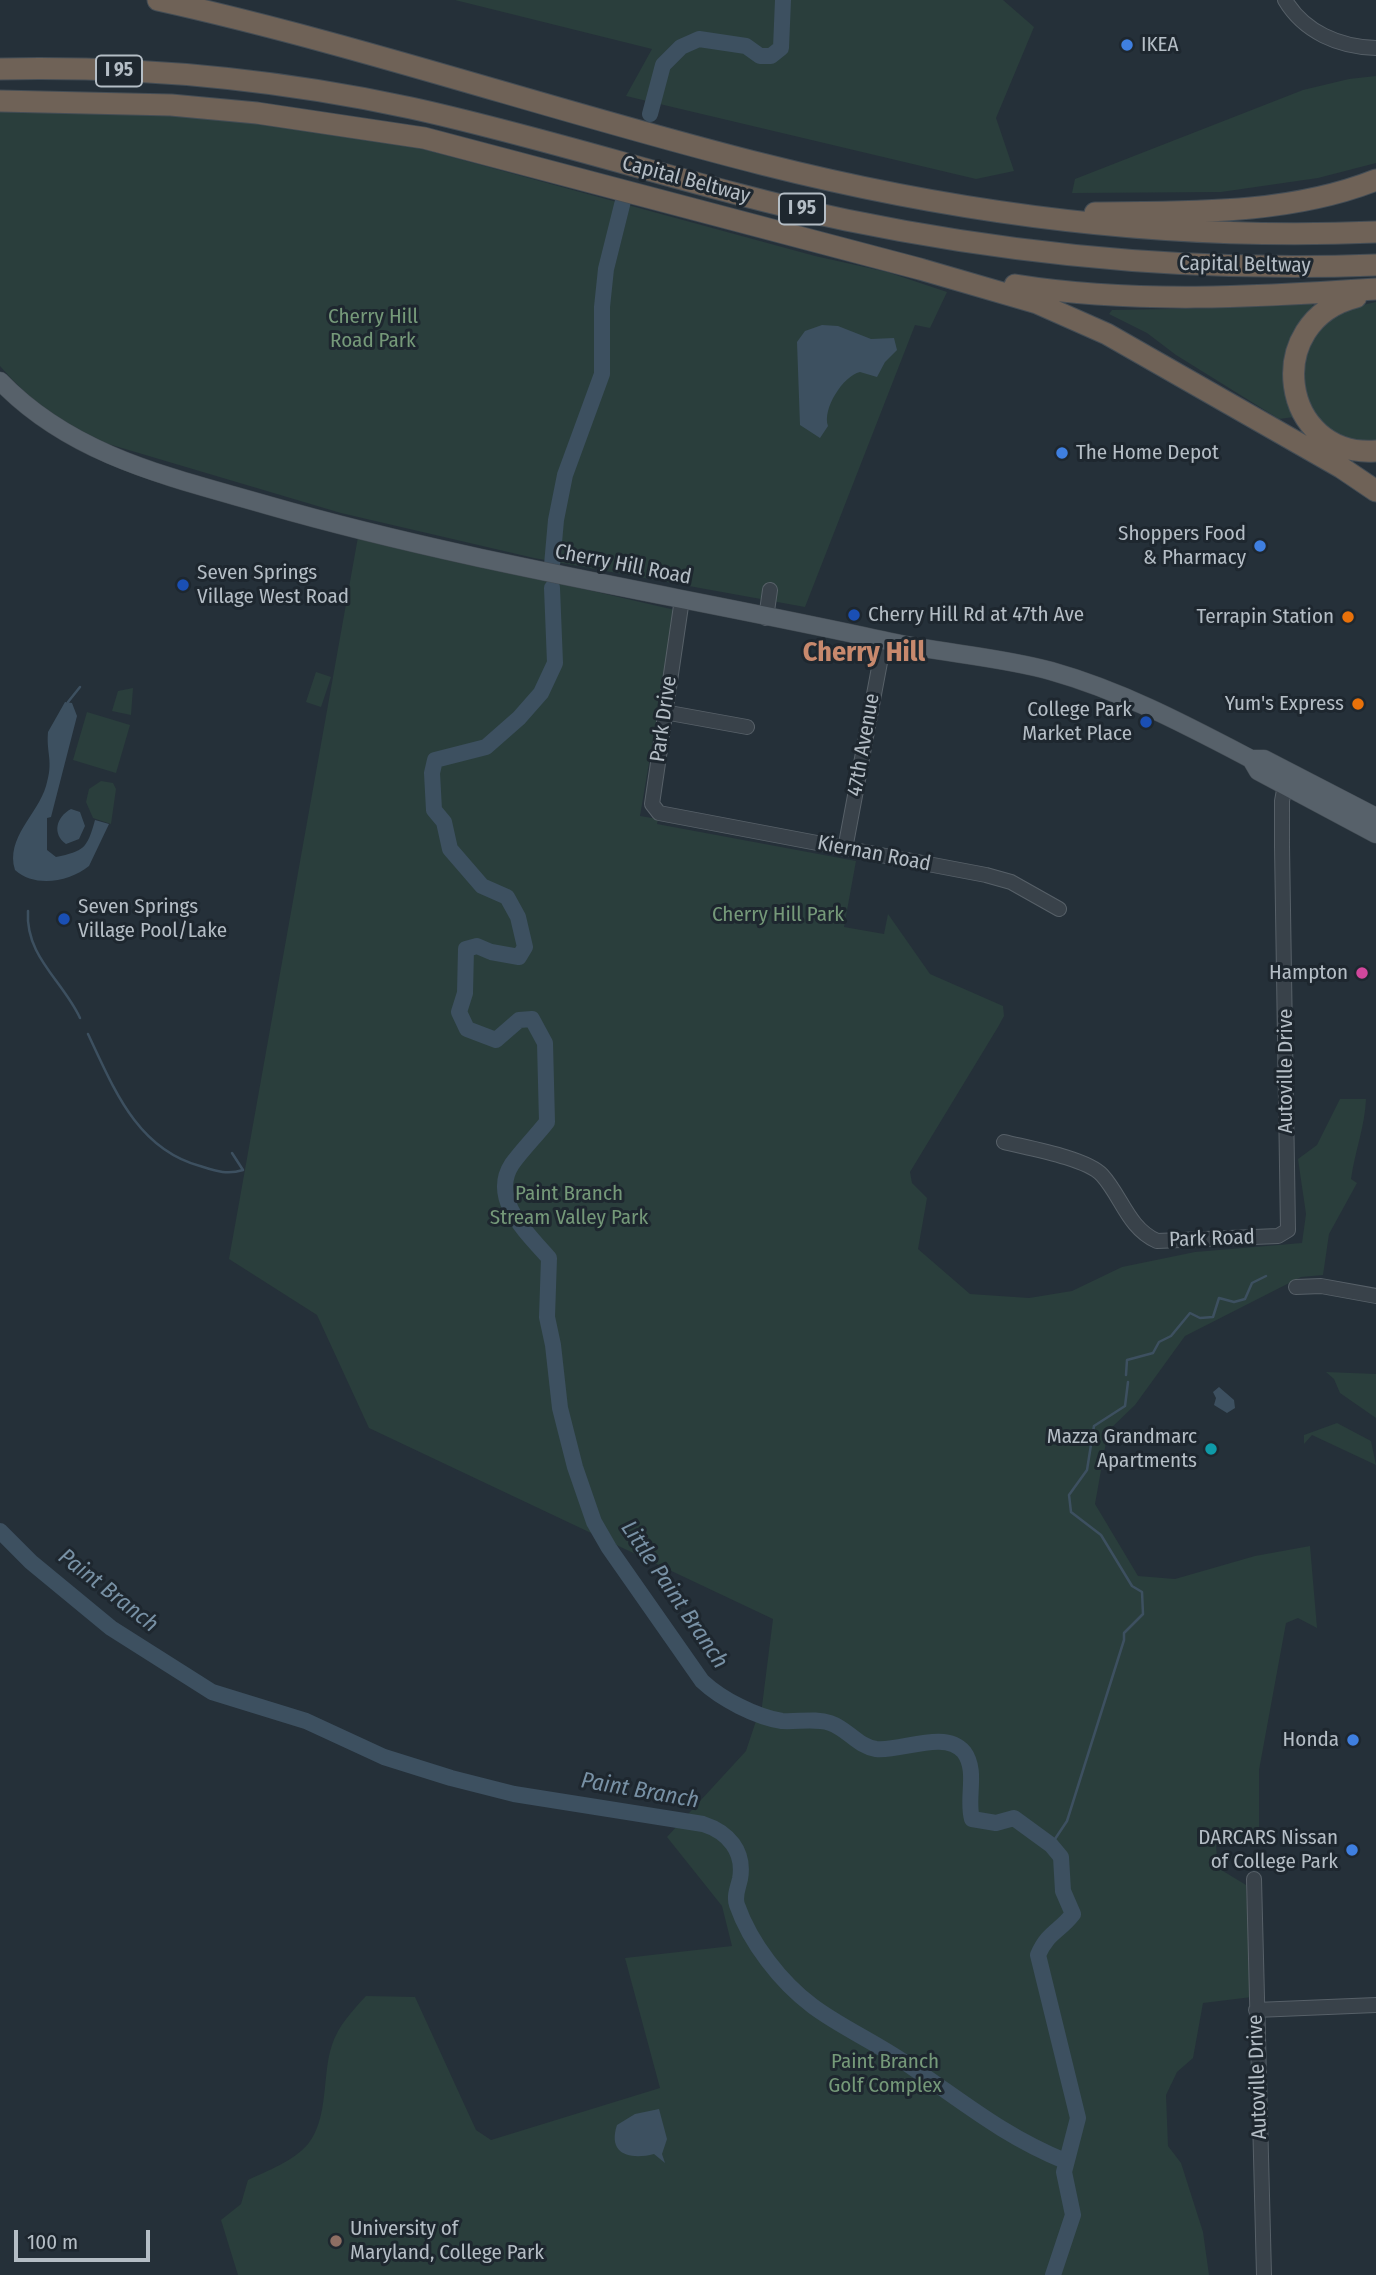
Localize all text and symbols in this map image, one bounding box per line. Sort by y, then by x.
place label: IKEA [1141,32,1179,58]
marker: IKEA [1119,37,1135,53]
road number: I 95 [96,55,142,86]
street label: Capital Beltway [619,151,753,209]
road number: I 95 [779,194,825,224]
street label: Capital Beltway [1179,251,1311,279]
park label: Cherry Hill Road Park [328,304,418,354]
place label: The Home Depot [1076,440,1219,466]
marker: The Home Depot [1054,445,1070,461]
place label: Shoppers Food & Pharmacy [1118,521,1246,571]
marker: Shoppers Food & Pharmacy [1252,538,1268,554]
street label: Cherry Hill Road [553,539,693,591]
place label: Seven Springs Village West Road [197,560,349,610]
marker: Seven Springs Village West Road [175,577,191,593]
place label: Cherry Hill Rd at 47th Ave [868,602,1084,628]
place label: Terrapin Station [1197,604,1334,630]
marker: Cherry Hill Rd at 47th Ave [846,607,862,623]
marker: Terrapin Station [1340,609,1356,625]
district label: Cherry Hill [803,636,925,670]
street label: Park Drive [645,674,683,764]
street label: 47th Avenue [843,691,885,799]
place label: Yum's Express [1225,691,1344,717]
marker: Yum's Express [1350,696,1366,712]
place label: College Park Market Place [1022,697,1132,747]
marker: College Park Market Place [1138,714,1154,730]
street label: Kiernan Road [815,831,933,877]
place label: Seven Springs Village Pool/Lake [78,894,227,944]
park label: Cherry Hill Park [712,902,844,928]
marker: Seven Springs Village Pool/Lake [56,911,72,927]
place label: Hampton [1269,960,1348,986]
marker: Hampton [1354,965,1370,981]
street label: Autoville Drive [1273,1009,1299,1133]
park label: Paint Branch Stream Valley Park [490,1181,648,1231]
street label: Park Road [1169,1225,1255,1253]
place label: Mazza Grandmarc Apartments [1047,1424,1197,1474]
marker: Mazza Grandmarc Apartments [1203,1441,1219,1457]
water label: Little Paint Branch [614,1516,734,1674]
water label: Paint Branch [52,1543,164,1639]
place label: Honda [1283,1727,1339,1753]
marker: Honda [1345,1732,1361,1748]
water label: Paint Branch [579,1767,701,1815]
place label: DARCARS Nissan of College Park [1198,1825,1338,1875]
marker: DARCARS Nissan of College Park [1344,1842,1360,1858]
street label: Autoville Drive [1243,2014,1273,2140]
park label: Paint Branch Golf Complex [828,2049,942,2099]
scale bar [18,2216,154,2260]
place label: University of Maryland, College Park [350,2216,544,2266]
text: 100 m [27,2229,78,2255]
marker: University of Maryland, College Park [328,2233,344,2249]

